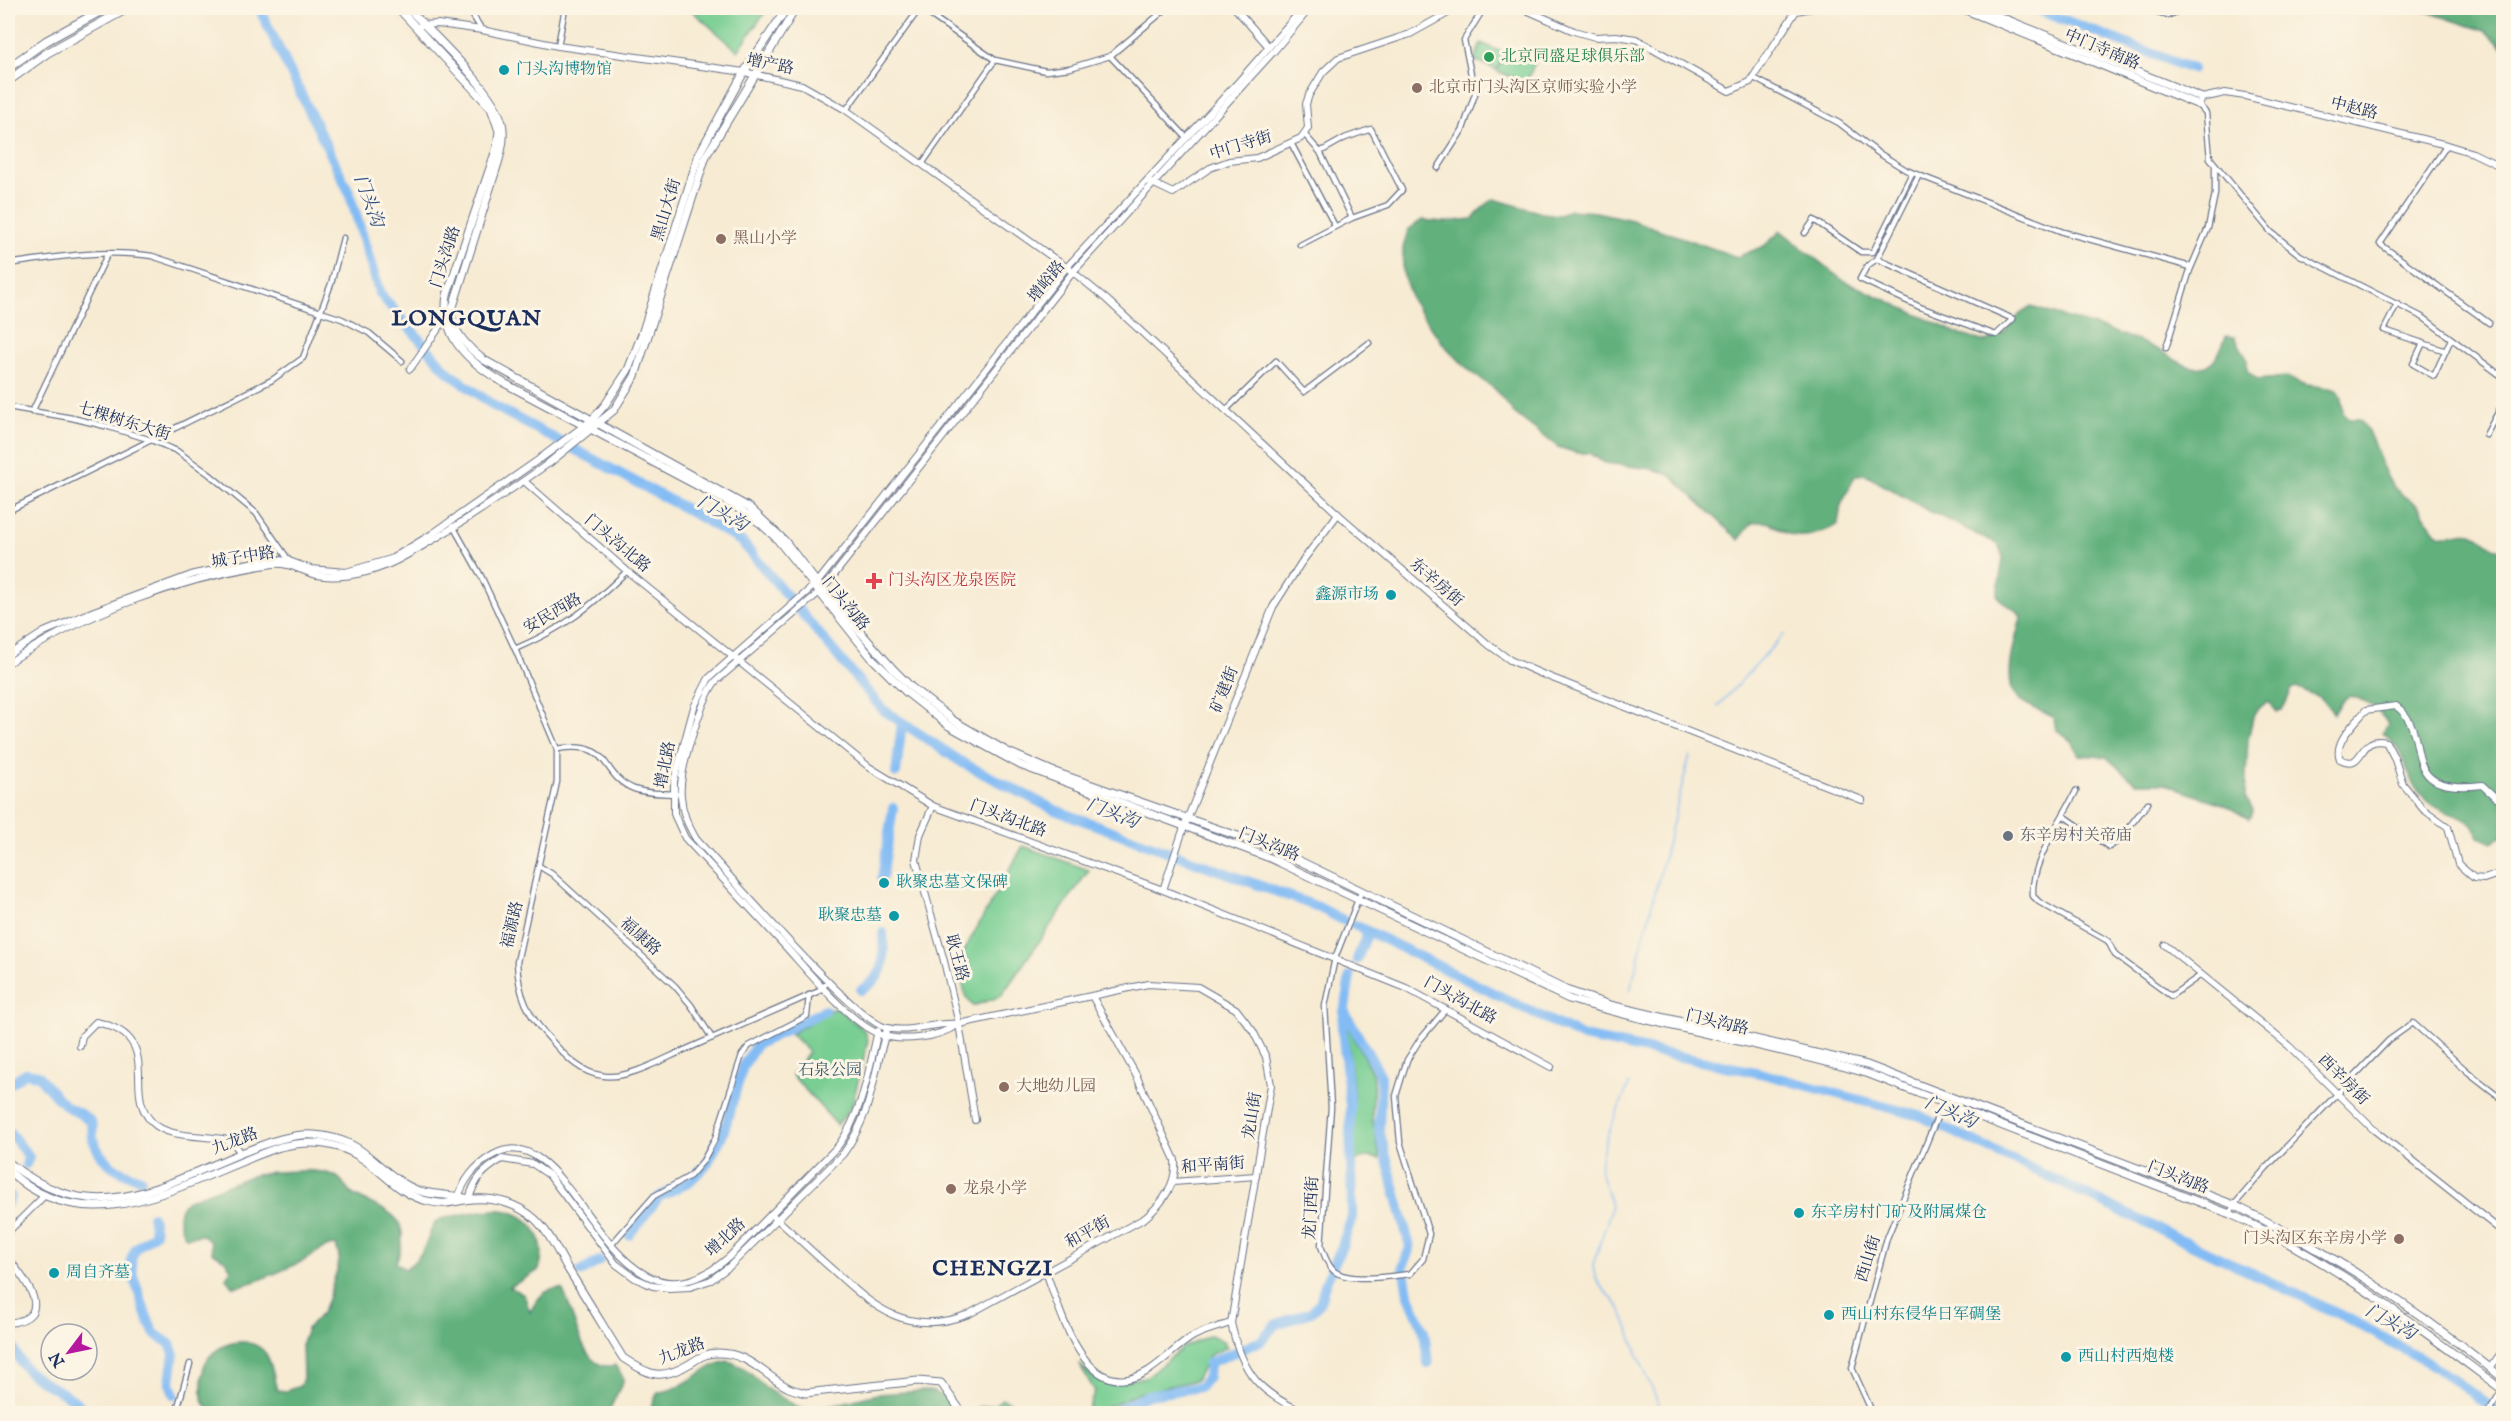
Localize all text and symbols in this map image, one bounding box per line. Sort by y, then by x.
street label: 中门寺南路 [2061,25,2143,75]
place label: 北京同盛足球俱乐部 [1501,47,1645,67]
street label: 增产路 [744,50,796,80]
marker: 北京同盛足球俱乐部 [1482,50,1496,64]
place label: 门头沟博物馆 [516,60,612,80]
marker: 门头沟博物馆 [497,63,511,77]
place label: 北京市门头沟区京师实验小学 [1429,78,1637,98]
marker: 北京市门头沟区京师实验小学 [1410,81,1424,95]
street label: 中赵路 [2328,93,2380,125]
street label: 中门寺街 [1207,127,1275,165]
water label: 门头沟 [348,172,389,233]
street label: 黑山大街 [648,176,686,244]
street label: 门头沟路 [427,223,465,291]
place label: 黑山小学 [733,229,797,249]
marker: 黑山小学 [714,232,728,246]
street label: 增峪路 [1024,257,1070,307]
district label: LONGQUAN [391,305,543,333]
street label: 七棵树东大街 [75,398,173,446]
water label: 门头沟 [693,491,754,539]
street label: 门头沟北路 [580,511,654,577]
street label: 城子中路 [210,543,276,573]
street label: 东辛房街 [1405,554,1467,612]
place label: 门头沟区龙泉医院 [888,571,1016,591]
marker: 门头沟区龙泉医院 [865,572,883,590]
street label: 门头沟路 [817,573,873,635]
place label: 鑫源市场 [1315,585,1379,605]
marker: 鑫源市场 [1384,588,1398,602]
street label: 安民西路 [520,589,586,639]
street label: 矿建街 [1207,664,1243,716]
street label: 增北路 [652,740,680,790]
water label: 门头沟 [1083,794,1144,835]
street label: 门头沟北路 [967,796,1049,842]
street label: 门头沟路 [1236,824,1302,866]
place label: 东辛房村关帝庙 [2020,826,2132,846]
marker: 东辛房村关帝庙 [2001,829,2015,843]
place label: 耿聚忠墓文保碑 [896,873,1008,893]
marker: 耿聚忠墓文保碑 [877,876,891,890]
street label: 福源路 [498,899,528,951]
place label: 耿聚忠墓 [818,906,882,926]
marker: 耿聚忠墓 [887,909,901,923]
street label: 福康路 [615,914,665,960]
street label: 耿王路 [940,932,972,984]
street label: 门头沟北路 [1420,973,1500,1029]
street label: 门头沟路 [1684,1006,1750,1040]
street label: 西辛房街 [2313,1050,2373,1110]
park label: 石泉公园 [798,1061,862,1081]
place label: 大地幼儿园 [1016,1077,1096,1097]
marker: 大地幼儿园 [997,1080,1011,1094]
street label: 龙山街 [1239,1091,1267,1141]
water label: 门头沟 [1921,1092,1982,1136]
street label: 九龙路 [209,1124,261,1160]
street label: 和平南街 [1180,1154,1246,1178]
street label: 门头沟路 [2145,1157,2211,1199]
street label: 龙门西街 [1300,1176,1324,1240]
place label: 龙泉小学 [963,1179,1027,1199]
marker: 龙泉小学 [944,1182,958,1196]
place label: 东辛房村门矿及附属煤仓 [1811,1203,1987,1223]
marker: 东辛房村门矿及附属煤仓 [1792,1206,1806,1220]
street label: 和平街 [1062,1213,1114,1253]
street label: 增北路 [702,1214,750,1262]
place label: 门头沟区东辛房小学 [2243,1229,2387,1249]
marker: 门头沟区东辛房小学 [2392,1232,2406,1246]
street label: 西山街 [1852,1233,1886,1285]
district label: CHENGZI [932,1255,1054,1283]
place label: 周自齐墓 [66,1263,130,1283]
marker: 周自齐墓 [47,1266,61,1280]
water label: 门头沟 [2361,1300,2422,1348]
place label: 西山村东侵华日军碉堡 [1841,1305,2001,1325]
marker: 西山村东侵华日军碉堡 [1822,1308,1836,1322]
north arrow [39,1322,99,1382]
street label: 九龙路 [656,1334,708,1370]
place label: 西山村西炮楼 [2078,1347,2174,1367]
text: N [46,1348,71,1371]
marker: 西山村西炮楼 [2059,1350,2073,1364]

